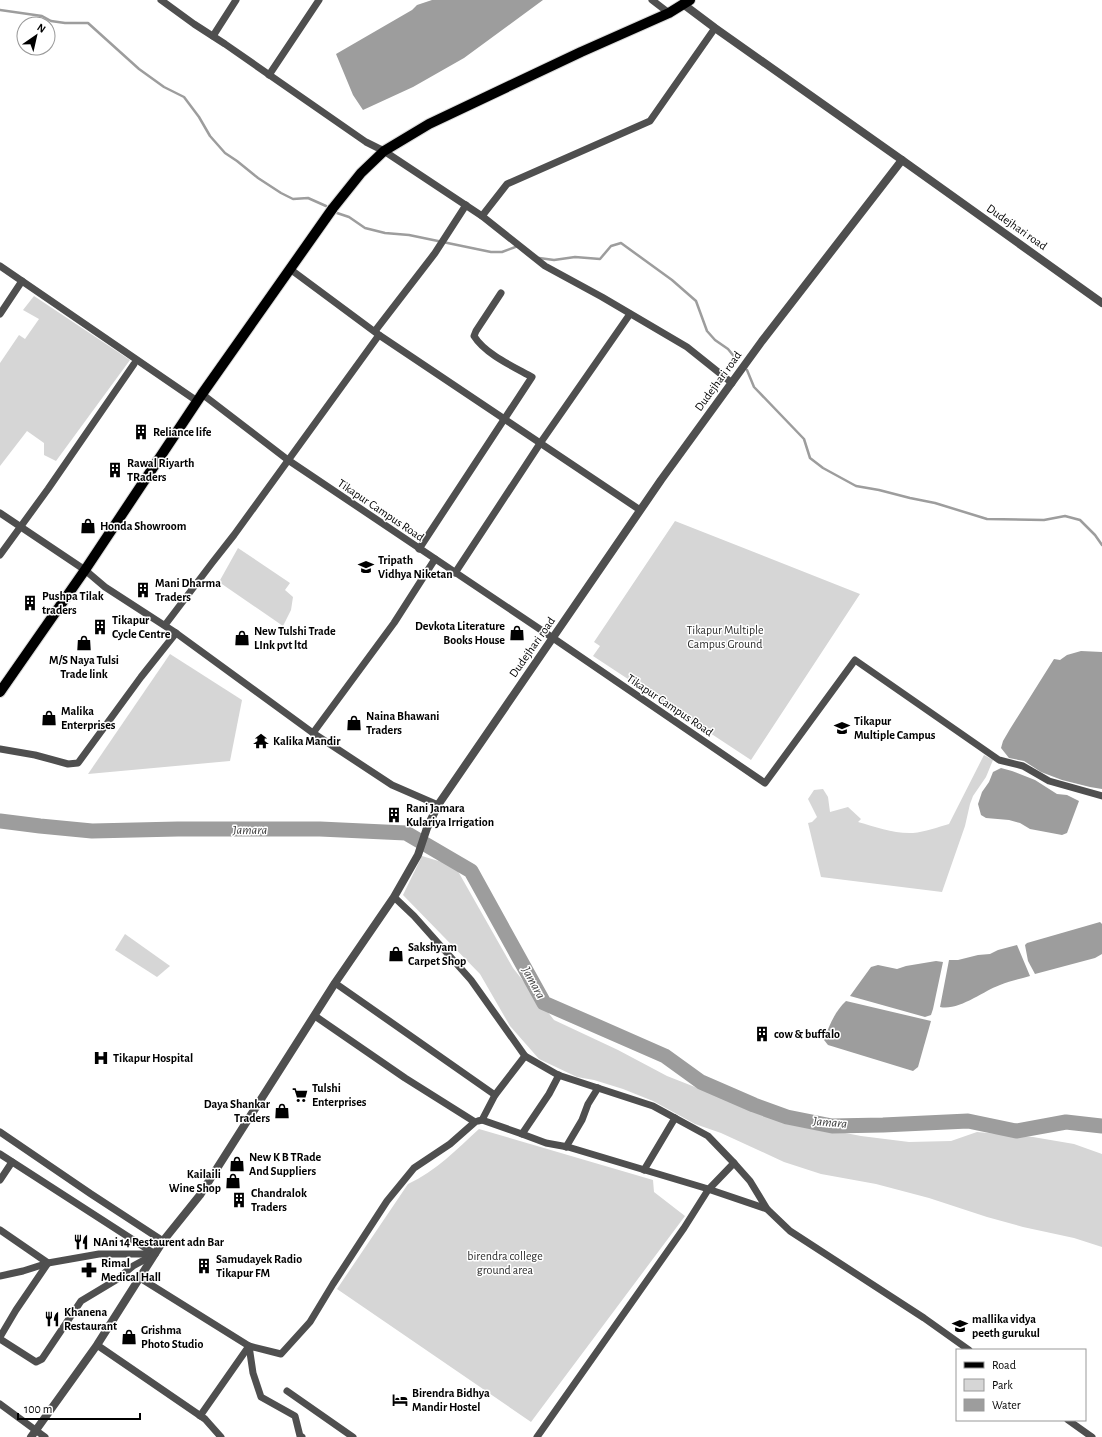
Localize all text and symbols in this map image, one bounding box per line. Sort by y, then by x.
north arrow [16,16,56,56]
text: N [35,21,48,35]
street label: Dudejhari road [984,202,1049,253]
street label: Dudejhari road [692,349,744,414]
building icon: Reliance life [132,423,150,441]
place label: Reliance life [153,426,212,438]
place label: Rawal Riyarth TRaders [127,457,194,483]
building icon: Rawal Riyarth TRaders [106,461,124,479]
street label: Tikapur Campus Road [336,477,426,543]
shop icon: Honda Showroom [79,517,97,535]
place label: Honda Showroom [100,520,187,532]
place label: Tripath Vidhya Niketan [378,554,453,581]
school or university icon: Tripath Vidhya Niketan [357,558,375,576]
place label: Mani Dharma Traders [155,577,221,603]
building icon: Mani Dharma Traders [134,581,152,599]
place label: Pushpa Tilak traders [42,590,104,616]
building icon: Pushpa Tilak traders [21,594,39,612]
place label: Tikapur Cycle Centre [112,614,171,641]
street label: Dudejhari road [507,615,558,680]
building icon: Tikapur Cycle Centre [91,618,109,636]
place label: Devkota Literature Books House [415,620,505,646]
shop icon: Devkota Literature Books House [508,624,526,642]
park label: Tikapur Multiple Campus Ground [686,624,764,650]
place label: New Tulshi Trade LInk pvt ltd [254,625,336,651]
shop icon: New Tulshi Trade LInk pvt ltd [233,629,251,647]
shop icon: M/S Naya Tulsi Trade link [75,634,93,652]
place label: M/S Naya Tulsi Trade link [49,654,119,680]
street label: Tikapur Campus Road [625,672,715,738]
place label: Malika Enterprises [61,705,116,731]
shop icon: Malika Enterprises [40,709,58,727]
place label: Naina Bhawani Traders [366,710,439,736]
shop icon: Naina Bhawani Traders [345,714,363,732]
place label: Tikapur Multiple Campus [854,715,936,741]
school or university icon: Tikapur Multiple Campus [833,719,851,737]
temple icon: Kalika Mandir [252,732,270,750]
place label: Kalika Mandir [273,735,341,747]
place label: Rani Jamara Kulariya Irrigation [406,802,494,829]
building icon: Rani Jamara Kulariya Irrigation [385,806,403,824]
water label: Jamara [232,824,267,837]
place label: Sakshyam Carpet Shop [408,941,466,967]
shop icon: Sakshyam Carpet Shop [387,945,405,963]
water label: Jamara [519,964,547,1001]
building icon: cow & buffalo [753,1025,771,1043]
place label: cow & buffalo [774,1028,840,1040]
hospital icon: Tikapur Hospital [92,1049,110,1067]
place label: Tikapur Hospital [113,1052,193,1064]
place label: Tulshi Enterprises [312,1082,367,1108]
supermarket icon: Tulshi Enterprises [291,1086,309,1104]
place label: Daya Shankar Traders [204,1098,271,1124]
shop icon: Daya Shankar Traders [273,1102,291,1120]
water label: Jamara [811,1115,848,1131]
place label: New K B TRade And Suppliers [249,1151,322,1177]
shop icon: New K B TRade And Suppliers [228,1155,246,1173]
place label: Kailaili Wine Shop [169,1168,221,1194]
shop icon: Kailaili Wine Shop [224,1172,242,1190]
place label: Chandralok Traders [251,1187,307,1213]
building icon: Chandralok Traders [230,1191,248,1209]
restaurant icon: NAni 14 Restaurent adn Bar [72,1233,90,1251]
place label: NAni 14 Restaurent adn Bar [93,1236,225,1248]
park label: birendra college ground area [467,1250,543,1276]
place label: Samudayek Radio Tikapur FM [216,1253,302,1279]
place label: Rimal Medical Hall [101,1257,161,1283]
building icon: Samudayek Radio Tikapur FM [195,1257,213,1275]
pharmacy icon: Rimal Medical Hall [80,1261,98,1279]
place label: Khanena Restaurant [64,1306,117,1332]
restaurant icon: Khanena Restaurant [43,1310,61,1328]
place label: mallika vidya peeth gurukul [972,1313,1040,1339]
school or university icon: mallika vidya peeth gurukul [951,1317,969,1335]
place label: Grishma Photo Studio [141,1324,203,1350]
shop icon: Grishma Photo Studio [120,1328,138,1346]
legend [956,1349,1086,1421]
text: Road [992,1359,1016,1371]
text: Park [992,1379,1013,1391]
place label: Birendra Bidhya Mandir Hostel [412,1387,490,1413]
hotel icon: Birendra Bidhya Mandir Hostel [391,1391,409,1409]
scale bar [18,1395,140,1421]
text: Water [992,1399,1021,1411]
text: 100 m [24,1403,52,1415]

